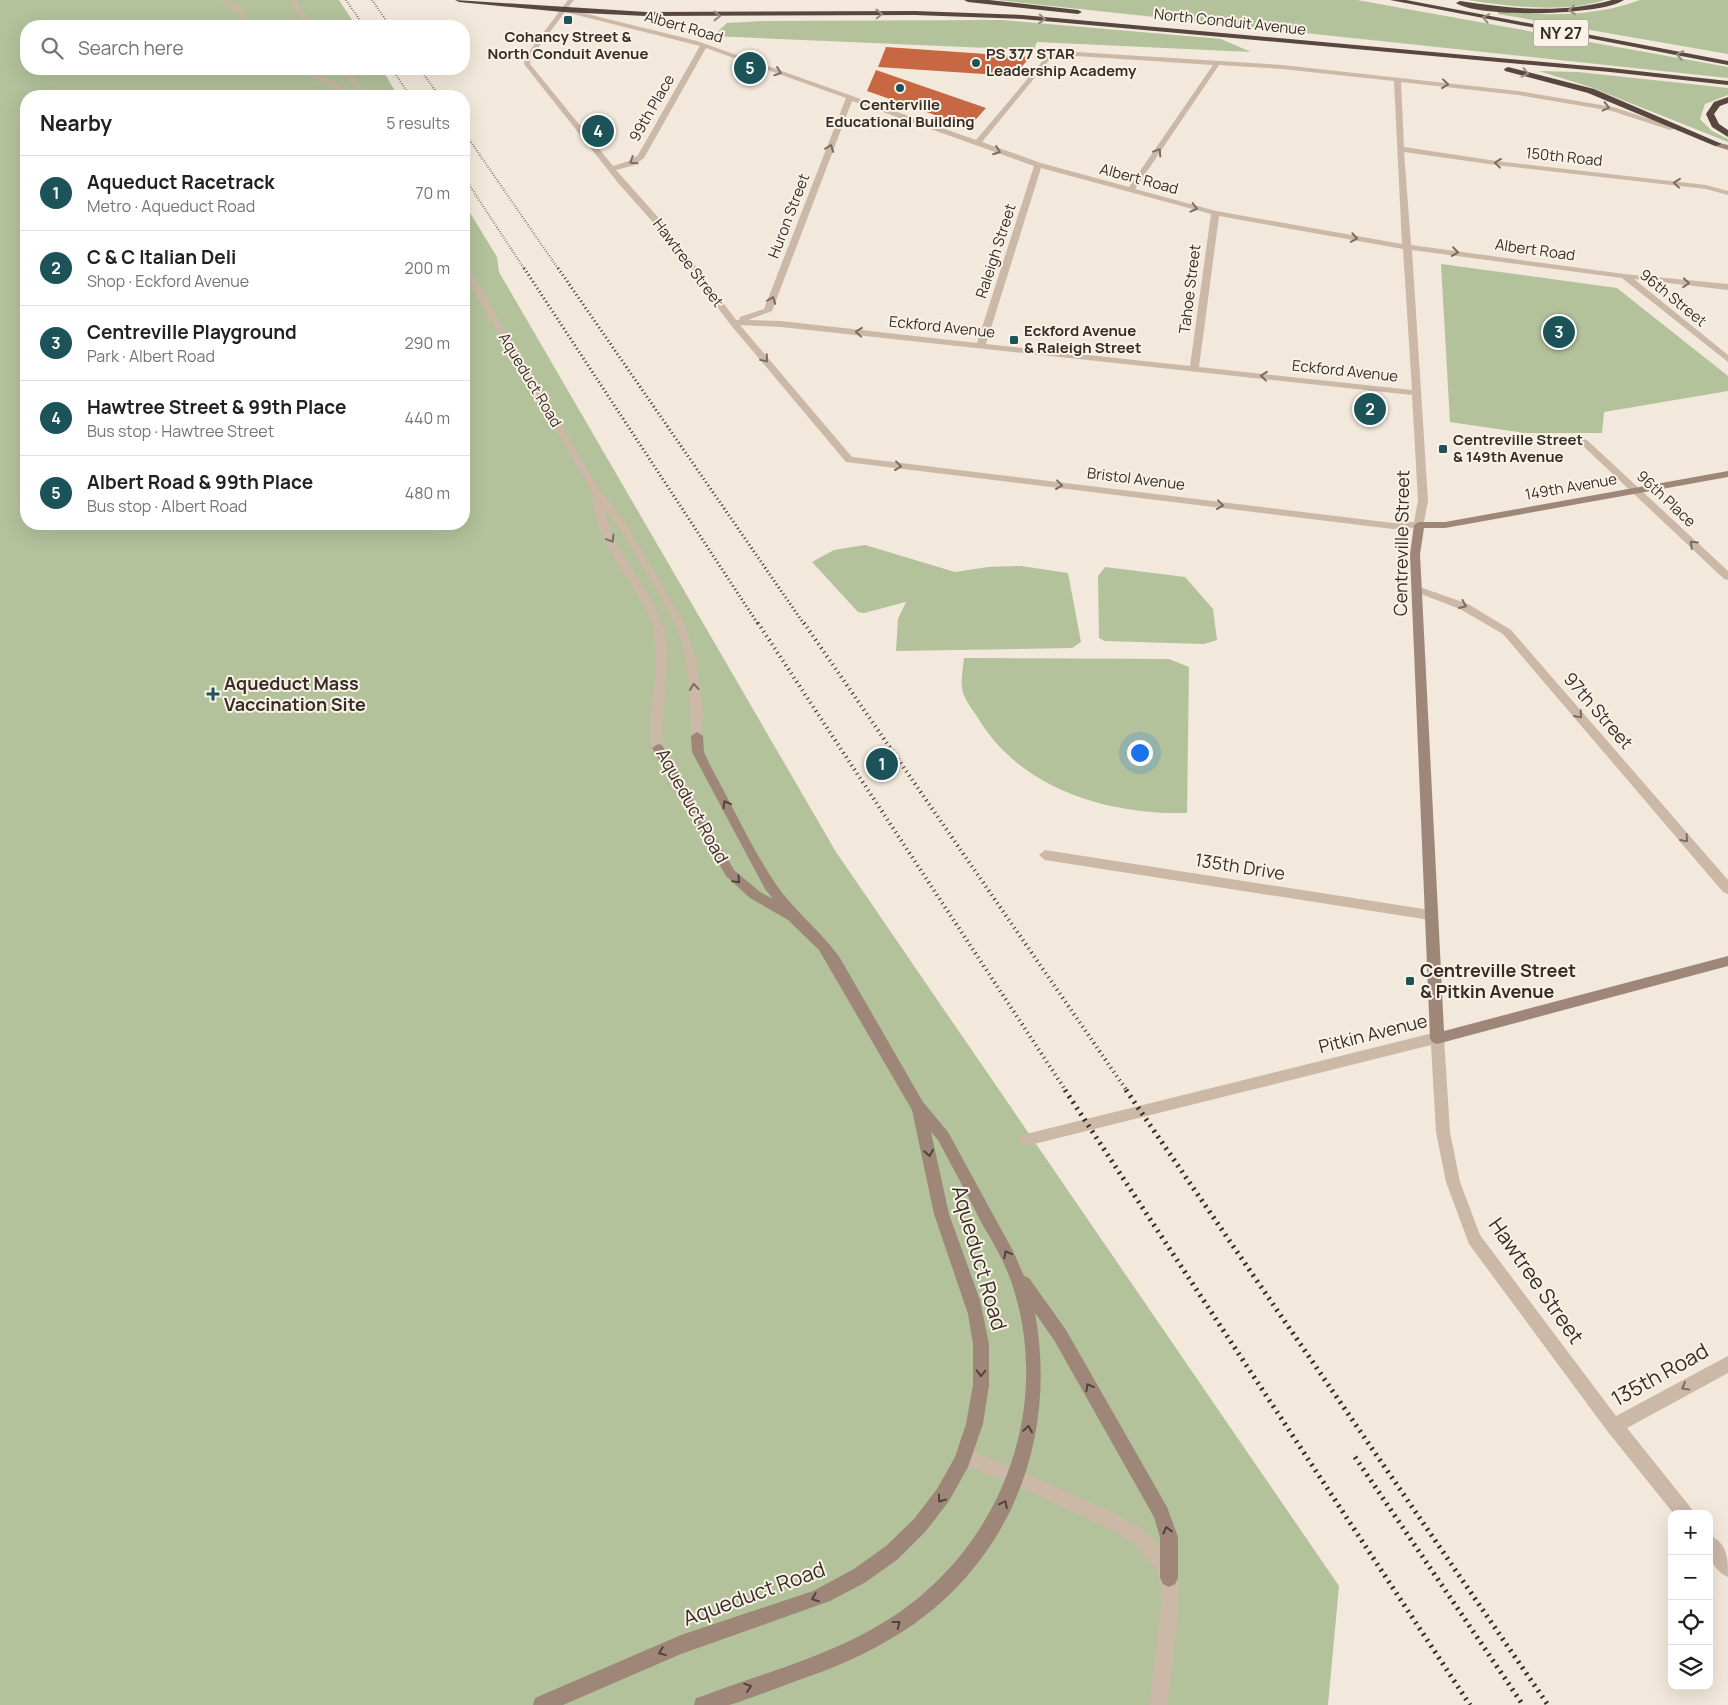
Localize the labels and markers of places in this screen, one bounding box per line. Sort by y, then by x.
marker: Cohancy Street & North Conduit Avenue [562,14,574,26]
place label: Cohancy Street & North Conduit Avenue [488,26,648,64]
place label: PS 377 STAR Leadership Academy [986,43,1137,81]
pin: 5 [734,49,766,87]
marker: PS 377 STAR Leadership Academy [970,57,982,69]
marker: Centerville Educational Building [894,82,906,94]
place label: Centerville Educational Building [825,94,975,132]
pin: 4 [582,112,614,150]
pin: 3 [1543,313,1575,351]
place label: Eckford Avenue & Raleigh Street [1024,320,1141,358]
marker: Eckford Avenue & Raleigh Street [1008,334,1020,346]
pin: 2 [1354,390,1386,428]
place label: Centreville Street & 149th Avenue [1453,429,1583,467]
marker: Centreville Street & 149th Avenue [1437,443,1449,455]
place label: Aqueduct Mass Vaccination Site [224,671,366,716]
marker: Aqueduct Mass Vaccination Site [206,687,220,701]
pin: 1 [866,745,898,783]
place label: Centreville Street & Pitkin Avenue [1420,958,1576,1003]
marker: Centreville Street & Pitkin Avenue [1404,975,1416,987]

